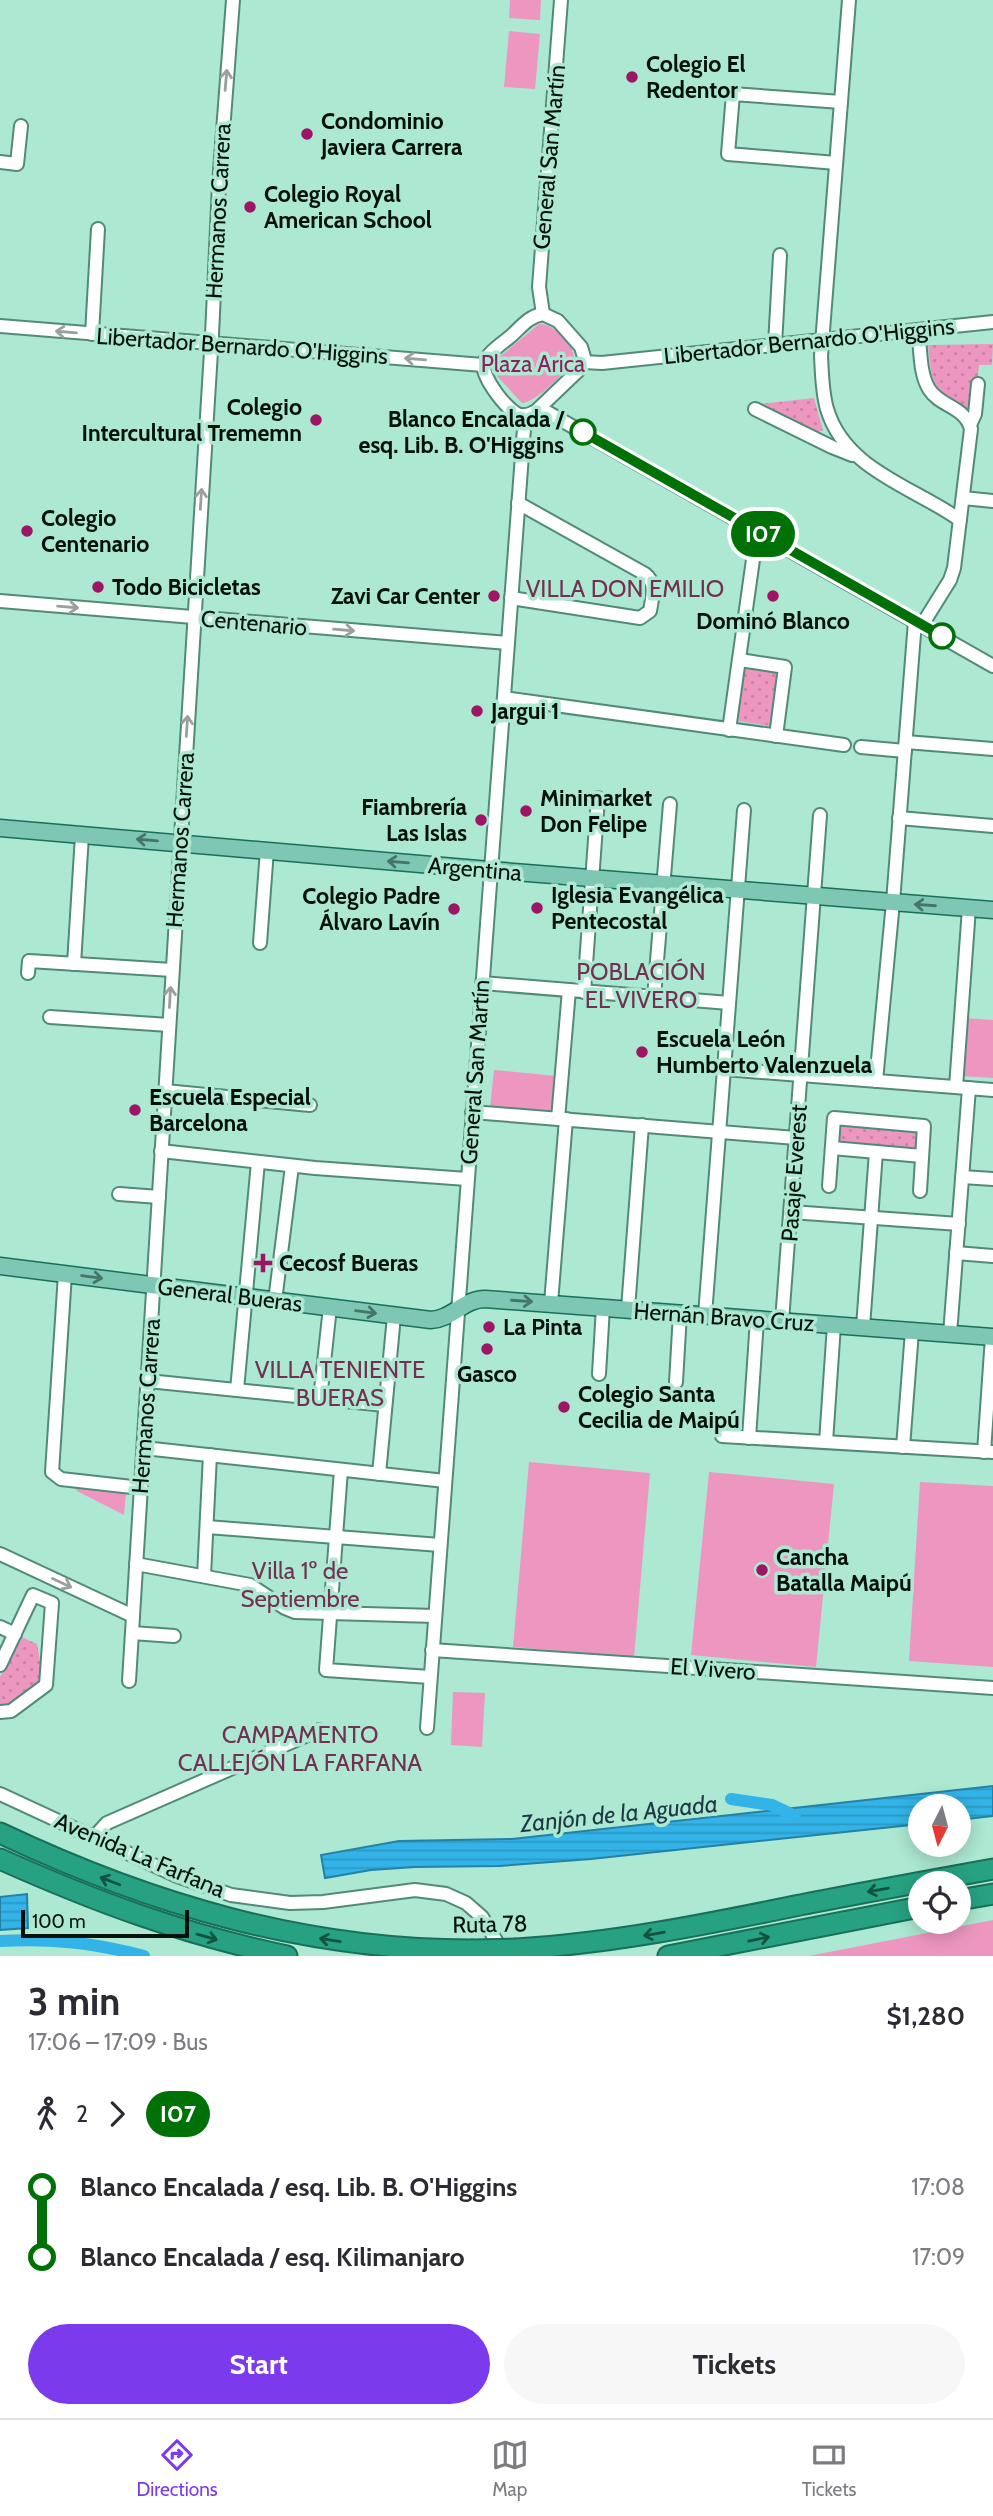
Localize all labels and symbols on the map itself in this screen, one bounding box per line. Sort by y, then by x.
place label: Colegio El Redentor [646,50,746,104]
street label: General San Martín [527,63,571,251]
marker: Colegio El Redentor [624,69,640,85]
one-way arrow [220,70,233,92]
place label: Condominio Javiera Carrera [320,107,463,161]
street label: Hermanos Carrera [199,123,237,299]
marker: Condominio Javiera Carrera [299,126,315,142]
place label: Colegio Royal American School [264,180,432,234]
marker: Colegio Royal American School [242,199,258,215]
street label: Libertador Bernardo O'Higgins [662,312,956,370]
street label: Libertador Bernardo O'Higgins [95,322,389,370]
one-way arrow [56,325,78,338]
park label: Plaza Arica [481,350,585,378]
one-way arrow [405,352,427,365]
place label: Colegio Intercultural Trememn [82,393,302,447]
place label: Blanco Encalada / esq. Lib. B. O'Higgins [359,405,565,459]
marker: Colegio Intercultural Trememn [308,412,324,428]
marker: Blanco Encalada / esq. Lib. B. O'Higgins [570,419,596,445]
one-way arrow [195,488,208,511]
place label: Colegio Centenario [41,504,149,558]
line badge: I07 [723,511,803,557]
marker: Colegio Centenario [19,523,35,539]
place label: Todo Bicicletas [112,573,261,601]
district label: VILLA DON EMILIO [526,574,724,603]
marker: Todo Bicicletas [90,579,106,595]
place label: Zavi Car Center [331,582,480,610]
marker: Zavi Car Center [486,588,502,604]
marker: Dominó Blanco [765,588,781,604]
one-way arrow [56,601,79,614]
street label: Centenario [200,604,308,642]
place label: Dominó Blanco [696,607,850,635]
unlabelled marker [929,623,955,649]
one-way arrow [332,624,354,637]
place label: Jargui 1 [490,697,560,725]
marker: Jargui 1 [469,703,485,719]
one-way arrow [180,715,193,738]
street label: Hermanos Carrera [160,751,200,929]
place label: Minimarket Don Felipe [540,784,652,838]
place label: Fiambrería Las Islas [361,793,468,847]
marker: Minimarket Don Felipe [518,803,534,819]
marker: Fiambrería Las Islas [473,812,489,828]
one-way arrow [136,833,159,846]
street label: Argentina [427,851,523,887]
one-way arrow [387,855,410,868]
place label: Iglesia Evangélica Pentecostal [551,881,724,935]
place label: Colegio Padre Álvaro Lavín [302,882,440,936]
one-way arrow [914,898,937,911]
marker: Iglesia Evangélica Pentecostal [529,900,545,916]
marker: Colegio Padre Álvaro Lavín [446,901,462,917]
district label: POBLACIÓN EL VIVERO [576,957,706,1014]
street label: General San Martín [455,979,495,1165]
one-way arrow [164,985,177,1008]
place label: Escuela León Humberto Valenzuela [656,1025,873,1079]
marker: Escuela León Humberto Valenzuela [634,1044,650,1060]
place label: Escuela Especial Barcelona [149,1083,311,1137]
marker: Escuela Especial Barcelona [127,1102,143,1118]
street label: Pasaje Everest [775,1103,813,1243]
place label: Cecosf Bueras [279,1249,419,1277]
marker: Cecosf Bueras [253,1253,273,1273]
one-way arrow [80,1271,103,1284]
street label: General Bueras [156,1272,304,1318]
one-way arrow [511,1295,534,1308]
street label: Hernán Bravo Cruz [633,1297,816,1337]
one-way arrow [354,1306,377,1319]
place label: La Pinta [503,1313,583,1341]
street label: Hermanos Carrera [126,1317,166,1495]
marker: La Pinta [481,1319,497,1335]
marker: Gasco [479,1341,495,1357]
district label: VILLA TENIENTE BUERAS [255,1355,425,1412]
place label: Gasco [457,1360,517,1388]
place label: Colegio Santa Cecilia de Maipú [578,1380,740,1434]
marker: Colegio Santa Cecilia de Maipú [556,1399,572,1415]
place label: Cancha Batalla Maipú [776,1543,912,1597]
district label: Villa 1º de Septiembre [241,1556,359,1613]
marker: Cancha Batalla Maipú [754,1562,770,1578]
one-way arrow [51,1577,72,1590]
street label: El Vivero [669,1652,757,1686]
district label: CAMPAMENTO CALLEJÓN LA FARFANA [178,1720,422,1777]
water label: Zanjón de la Aguada [518,1789,719,1838]
north arrow [908,1794,971,1857]
street label: Avenida La Farfana [51,1807,229,1903]
one-way arrow [100,1874,122,1887]
one-way arrow [867,1884,890,1897]
scale bar [21,1907,189,1939]
street label: Ruta 78 [452,1909,528,1939]
one-way arrow [644,1928,666,1942]
one-way arrow [195,1931,218,1944]
one-way arrow [747,1931,770,1945]
one-way arrow [319,1933,342,1946]

